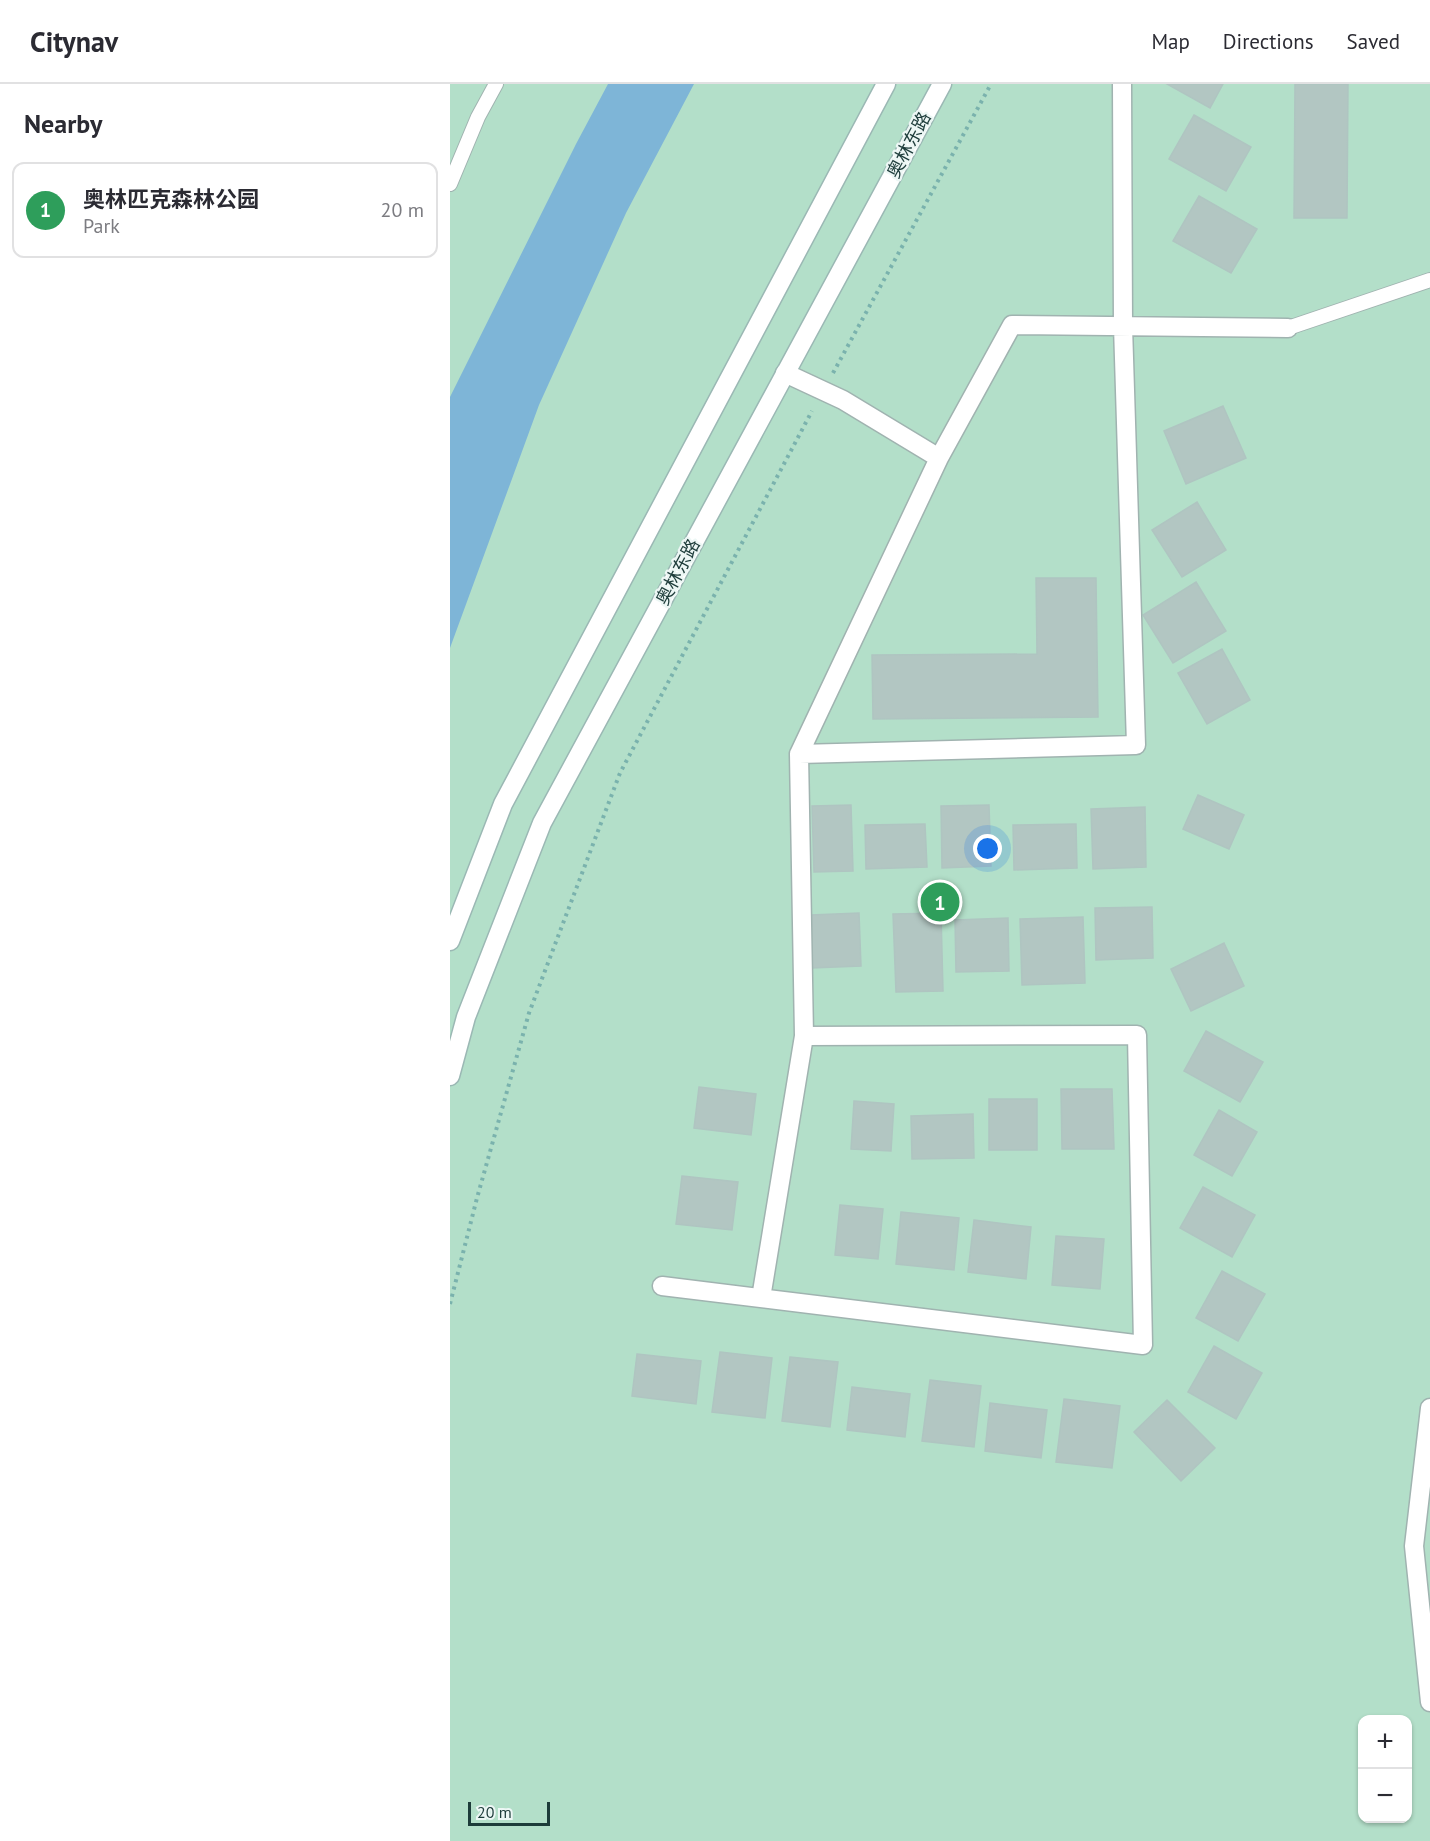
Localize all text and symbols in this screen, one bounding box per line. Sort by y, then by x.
text: Citynav [30,23,118,60]
text: Map [1151,28,1190,55]
text: Directions [1223,28,1314,55]
text: Saved [1347,28,1400,55]
text: Nearby [24,107,102,140]
street label: 奥林东路 [882,108,936,182]
text: 奥林匹克森林公园 [83,185,259,213]
text: 1 [40,197,51,223]
text: 20 m [381,197,424,223]
text: Park [83,213,120,239]
street label: 奥林东路 [651,535,705,609]
your location [973,834,1002,863]
pin: 1 [920,880,960,924]
map controls [1358,1715,1412,1823]
button: + [1358,1715,1412,1769]
button: − [1358,1769,1412,1823]
scale bar [468,1799,550,1826]
text: 20 m [477,1802,512,1822]

